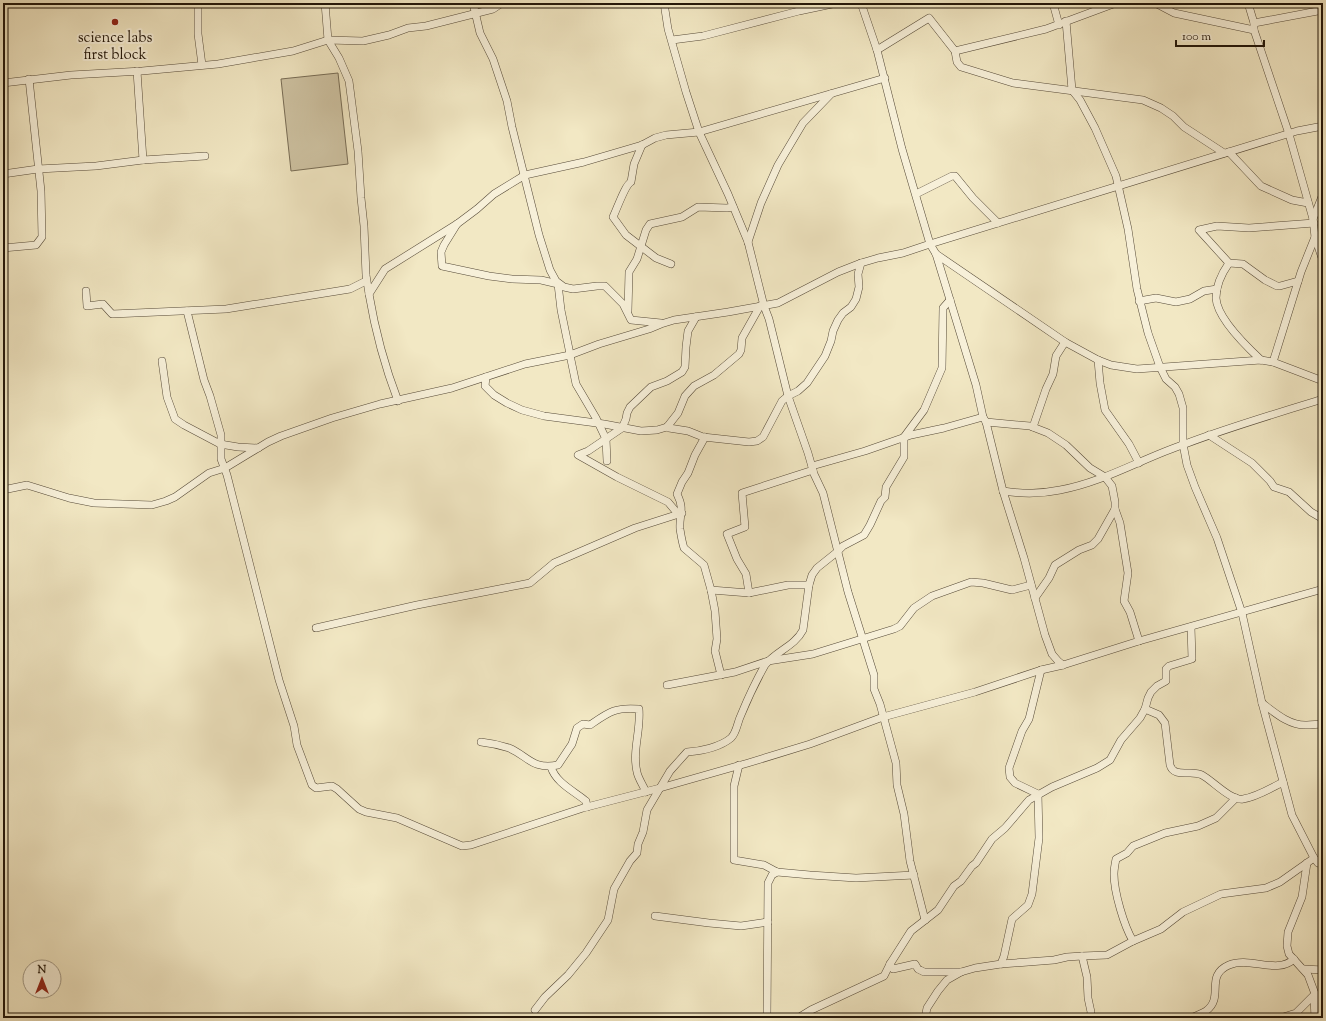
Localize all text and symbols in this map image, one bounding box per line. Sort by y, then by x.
marker: science labs first block [110,17,120,27]
scale bar [1176,22,1264,48]
place label: science labs first block [78,28,152,66]
text: 100 m [1182,28,1211,46]
north arrow [22,959,62,999]
text: N [37,962,47,978]

